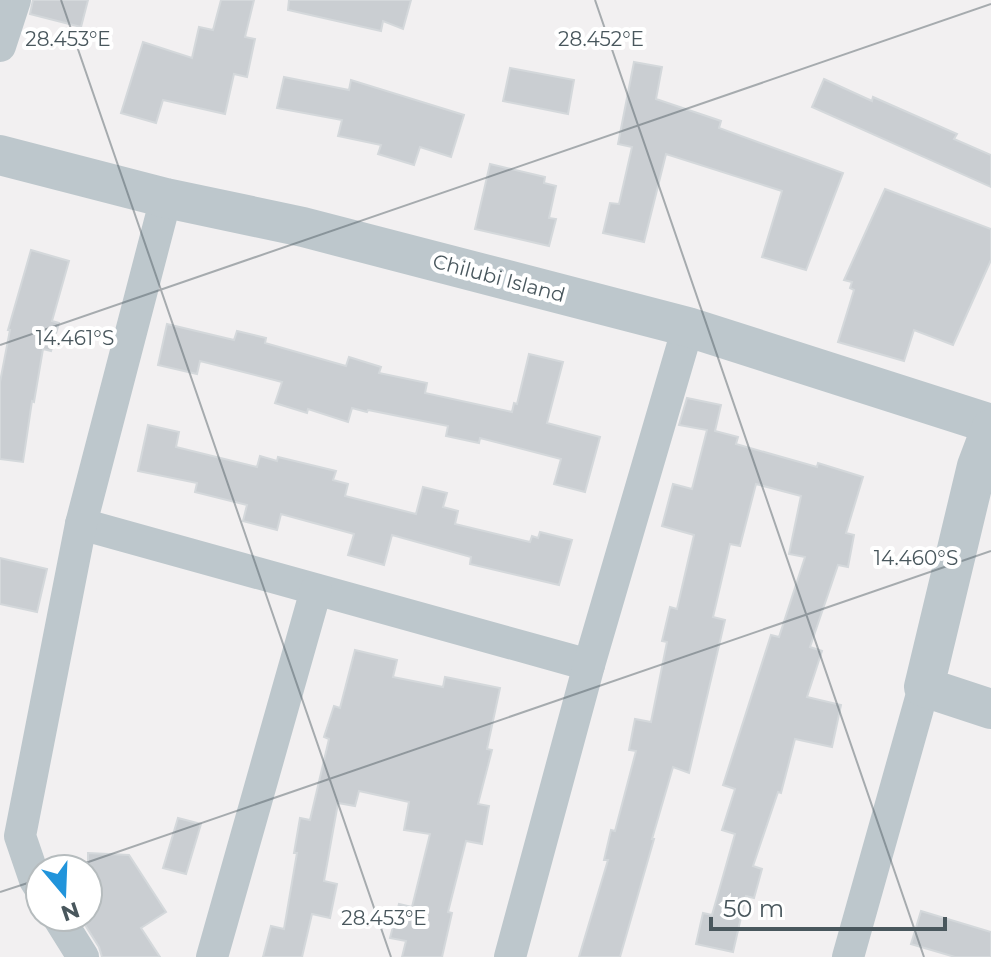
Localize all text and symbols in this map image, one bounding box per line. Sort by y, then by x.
text: 28.453°E [25,27,111,51]
text: 28.452°E [558,27,644,51]
street label: Chilubi Island [430,249,568,307]
text: 14.461°S [36,326,114,350]
text: 14.460°S [874,546,958,570]
north arrow [24,853,104,933]
scale bar [711,881,945,931]
text: 50 m [723,894,784,923]
text: N [58,896,83,927]
text: 28.453°E [341,906,427,930]

